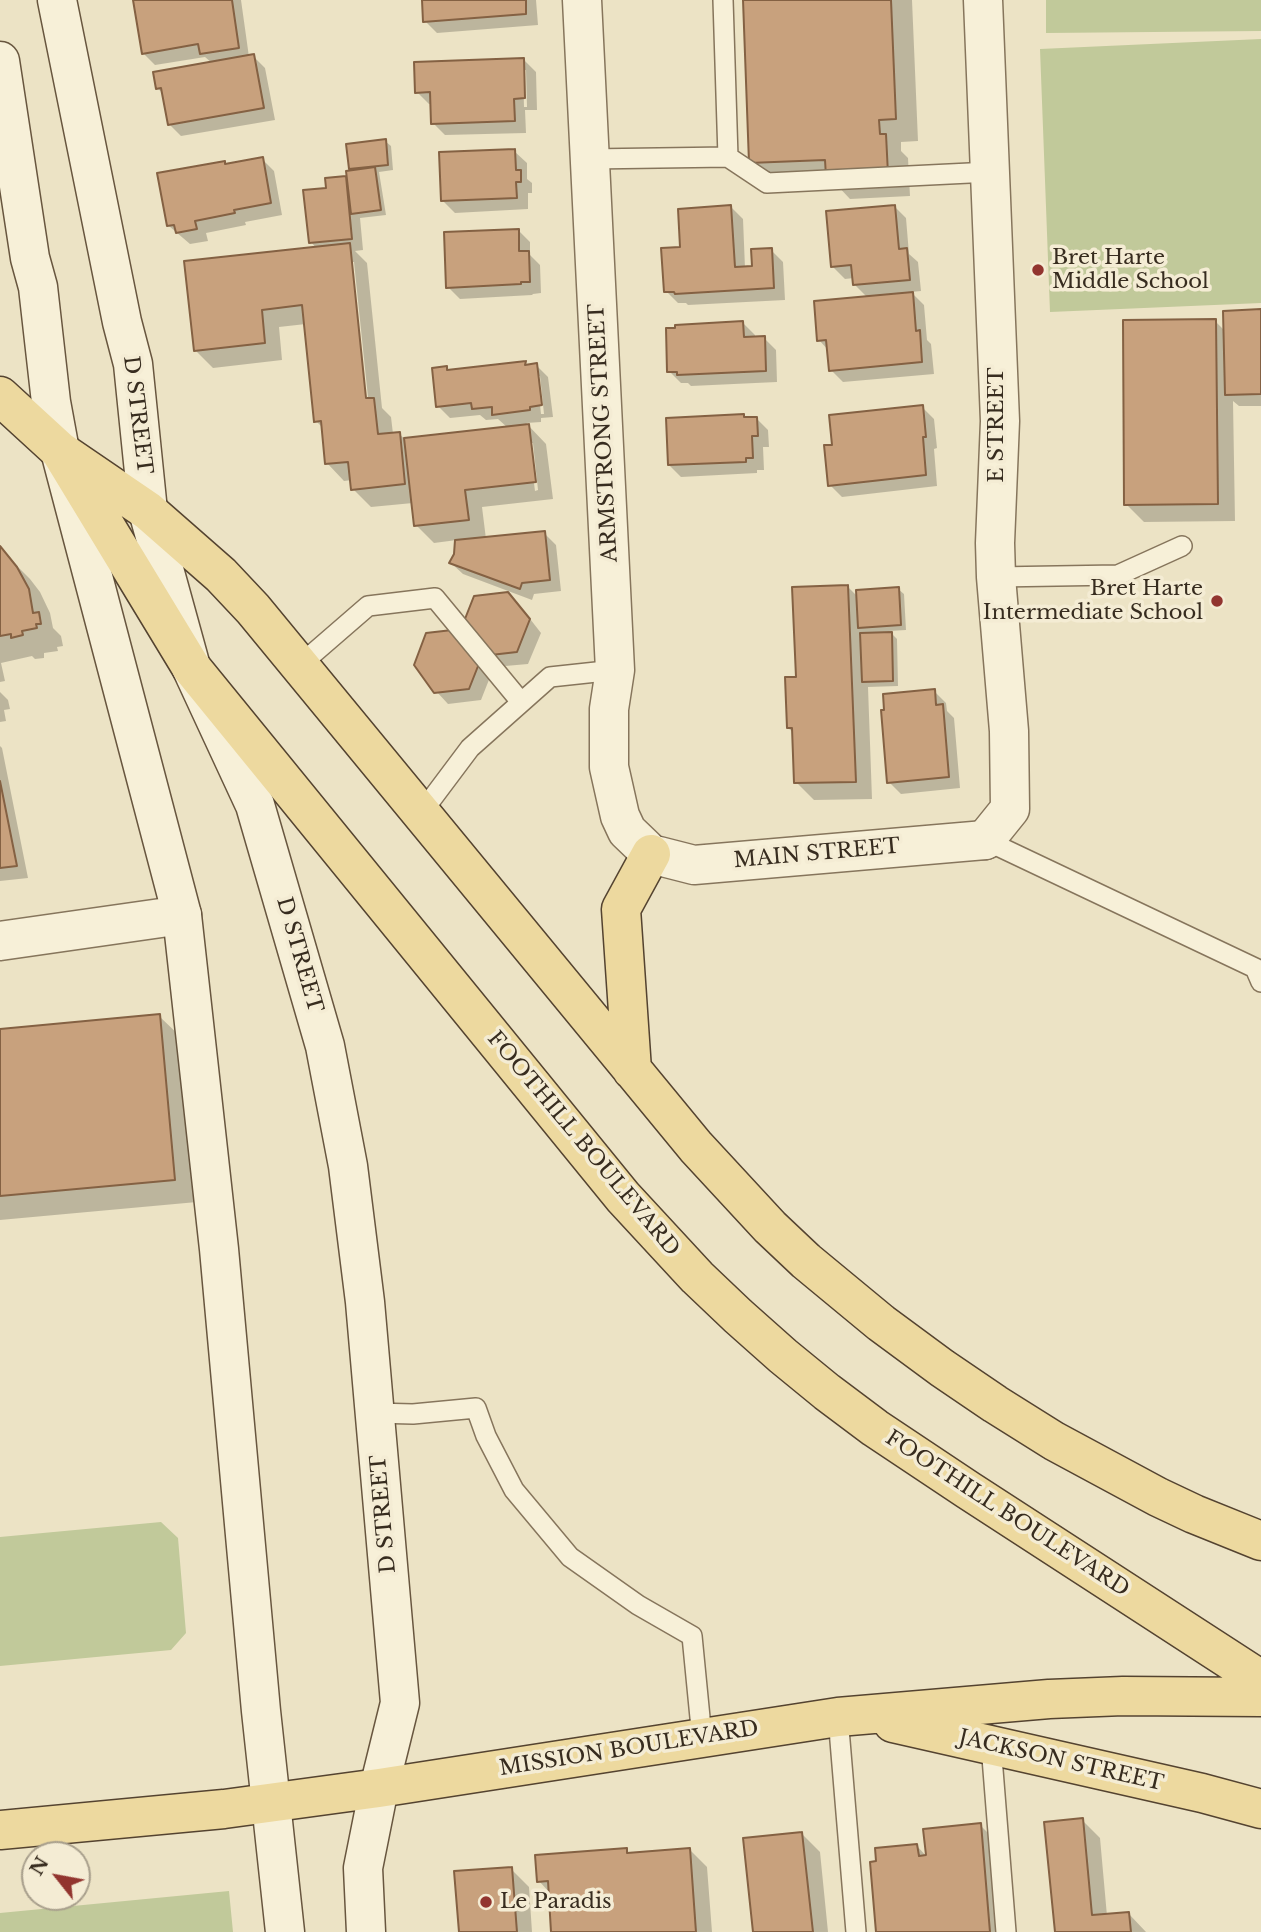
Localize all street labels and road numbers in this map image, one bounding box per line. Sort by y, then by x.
street label: ARMSTRONG STREET [585,303,623,563]
street label: D STREET [117,355,157,475]
street label: E STREET [984,367,1010,483]
street label: MAIN STREET [733,834,901,874]
street label: D STREET [271,894,327,1016]
street label: FOOTHILL BOULEVARD [482,1026,684,1262]
street label: FOOTHILL BOULEVARD [880,1426,1134,1602]
street label: D STREET [366,1454,402,1574]
street label: MISSION BOULEVARD [498,1716,760,1782]
street label: JACKSON STREET [956,1725,1166,1797]

